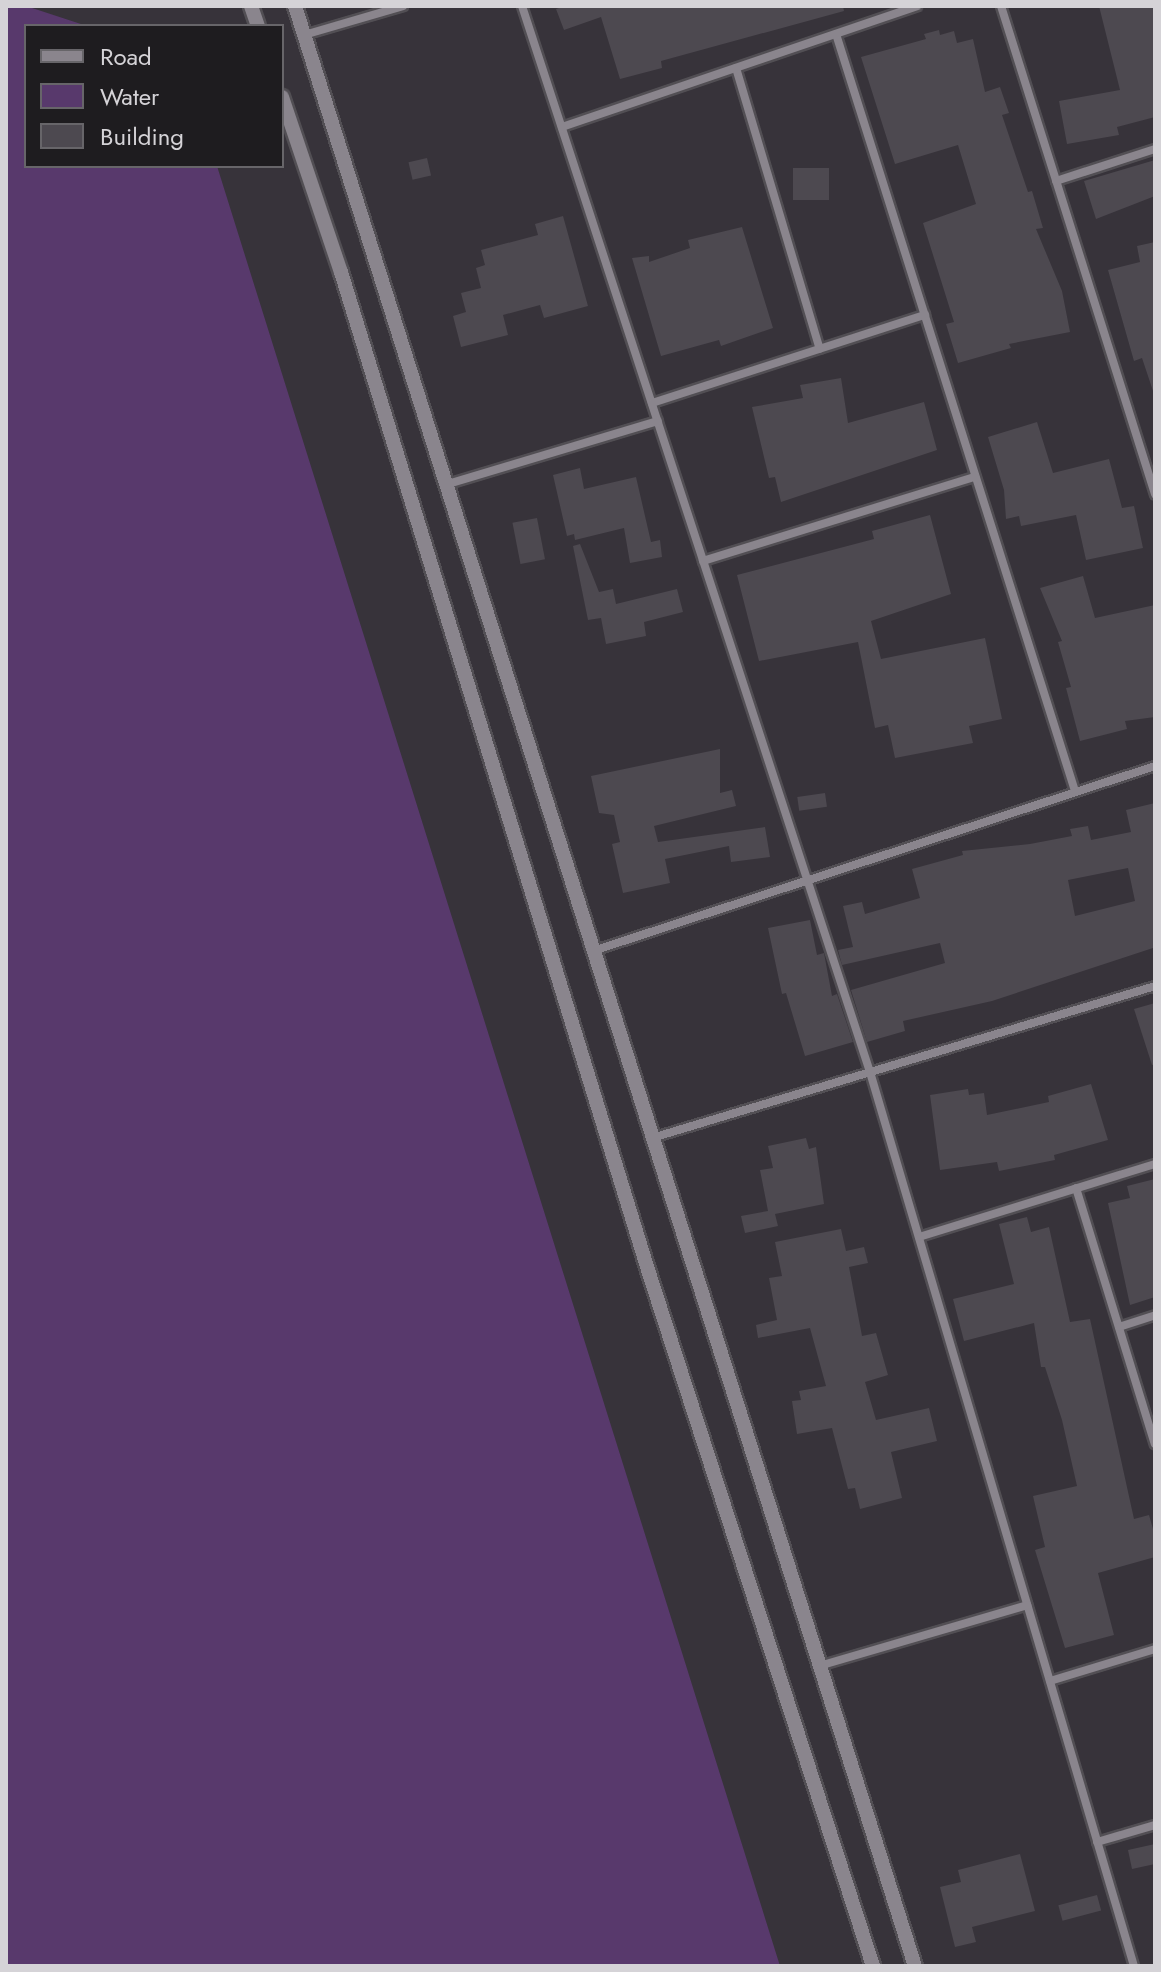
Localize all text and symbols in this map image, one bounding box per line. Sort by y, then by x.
legend [24,24,284,168]
text: Road [100,39,152,74]
text: Water [100,79,159,114]
text: Building [100,119,184,154]

